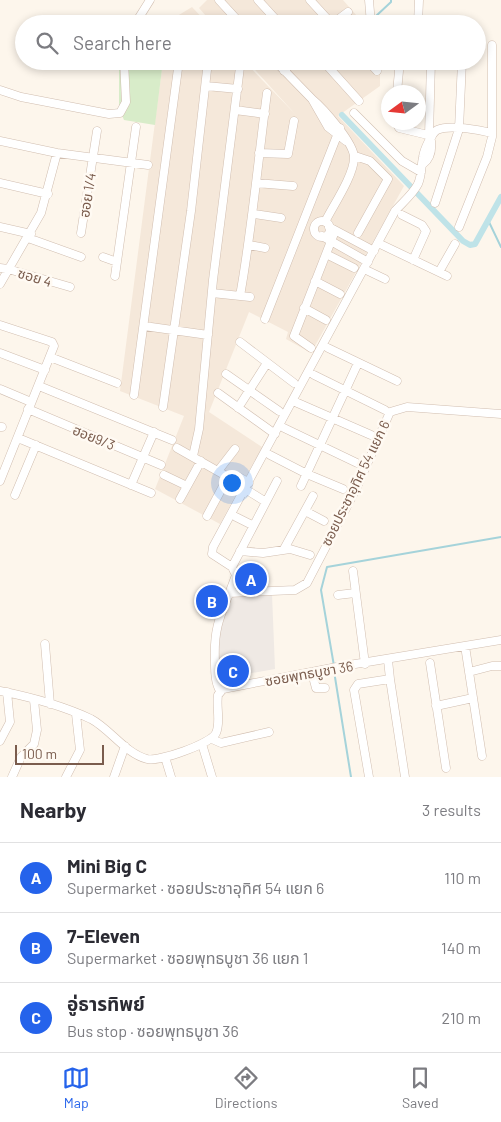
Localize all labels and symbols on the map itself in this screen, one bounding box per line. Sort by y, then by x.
north arrow [381,85,426,130]
street label: ฮอย 1/4 [75,171,99,219]
street label: ซอย 4 [16,264,54,290]
street label: ซอยประชาอุทิศ 54 แยก 6 [317,417,394,549]
street label: ฮอย9/3 [70,421,118,453]
your location [219,470,245,496]
pin: A [235,560,267,598]
pin: B [196,582,228,620]
pin: C [217,652,249,690]
street label: ซอยพุทธบูชา 36 [264,657,355,690]
scale bar [15,742,104,765]

